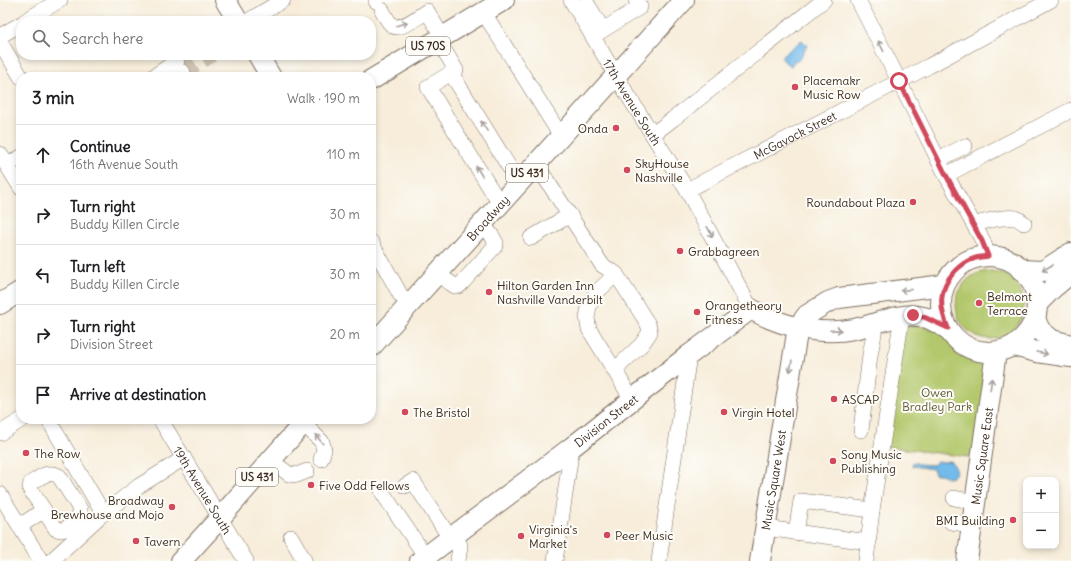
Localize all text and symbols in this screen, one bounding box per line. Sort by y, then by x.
search box [16,16,376,60]
one-way arrow [396,20,408,28]
icon: search [30,27,52,49]
text: Search here [62,29,143,48]
road number: US 70S [406,37,450,55]
one-way arrow [877,40,885,52]
street label: 17th Avenue South [600,56,665,148]
route start [890,72,908,90]
place label: Placemakr Music Row [803,73,861,102]
marker: Placemakr Music Row [790,82,800,92]
text: 3 min [32,87,74,109]
text: Walk · 190 m [287,90,360,107]
street label: McGavock Street [751,107,839,162]
one-way arrow [479,120,487,132]
place label: Onda [578,121,608,136]
marker: Onda [611,123,621,133]
text: Continue [70,137,131,156]
icon: ahead [32,144,54,166]
text: 110 m [327,146,360,163]
text: 16th Avenue South [70,156,178,173]
place label: SkyHouse Nashville [635,156,689,185]
road number: US 431 [506,164,548,182]
one-way arrow [475,165,483,177]
marker: SkyHouse Nashville [622,165,632,175]
street label: Broadway [463,192,512,244]
place label: Roundabout Plaza [806,195,905,210]
text: Turn right [70,197,135,216]
marker: Roundabout Plaza [908,197,918,207]
icon: right [32,204,54,226]
text: 30 m [330,206,360,223]
text: Buddy Killen Circle [70,216,179,233]
one-way arrow [707,226,714,238]
place label: Grabbagreen [688,244,760,259]
marker: Grabbagreen [675,246,685,256]
text: Turn left [70,257,125,276]
icon: left [32,264,54,286]
one-way arrow [1041,264,1053,272]
text: 30 m [330,266,360,283]
text: Buddy Killen Circle [70,276,179,293]
place label: Hilton Garden Inn Nashville Vanderbilt [497,278,603,307]
one-way arrow [900,286,913,294]
marker: Hilton Garden Inn Nashville Vanderbilt [484,287,494,297]
place label: Belmont Terrace [987,289,1032,318]
place label: Orangetheory Fitness [705,298,782,327]
marker: Belmont Terrace [974,298,984,308]
route end [904,306,922,324]
marker: Orangetheory Fitness [692,307,702,317]
text: Turn right [70,317,135,336]
icon: right [32,324,54,346]
text: 20 m [330,326,360,343]
one-way arrow [829,327,842,334]
text: Division Street [70,336,153,353]
one-way arrow [1035,349,1048,357]
one-way arrow [787,359,795,372]
one-way arrow [987,378,995,391]
icon: arrive [32,384,54,406]
text: Arrive at destination [70,385,206,404]
park label: Owen Bradley Park [902,385,972,414]
street label: Division Street [571,391,641,450]
place label: ASCAP [842,392,879,407]
marker: ASCAP [829,394,839,404]
place label: The Bristol [413,405,470,420]
place label: Virgin Hotel [732,405,795,420]
street label: Music Square East [967,406,996,506]
marker: The Bristol [400,407,410,417]
marker: Virgin Hotel [719,407,729,417]
street label: Music Square West [758,429,789,531]
one-way arrow [314,434,323,445]
street label: 19th Avenue South [171,443,235,537]
place label: The Row [34,446,81,461]
place label: Sony Music Publishing [841,447,902,476]
marker: The Row [21,448,31,458]
marker: Sony Music Publishing [828,456,838,466]
road number: US 431 [236,468,278,486]
map controls [1023,477,1059,549]
button: + [1023,477,1059,513]
place label: Five Odd Fellows [319,478,410,493]
marker: Five Odd Fellows [306,480,316,490]
place label: Broadway Brewhouse and Mojo [51,493,164,522]
marker: Broadway Brewhouse and Mojo [167,502,177,512]
place label: BMI Building [936,513,1005,528]
button: − [1023,513,1059,549]
marker: BMI Building [1008,515,1018,525]
place label: Virginia's Market [529,522,578,551]
place label: Peer Music [615,528,673,543]
marker: Peer Music [602,530,612,540]
marker: Virginia's Market [516,531,526,541]
place label: Tavern [144,534,181,549]
marker: Tavern [131,536,141,546]

